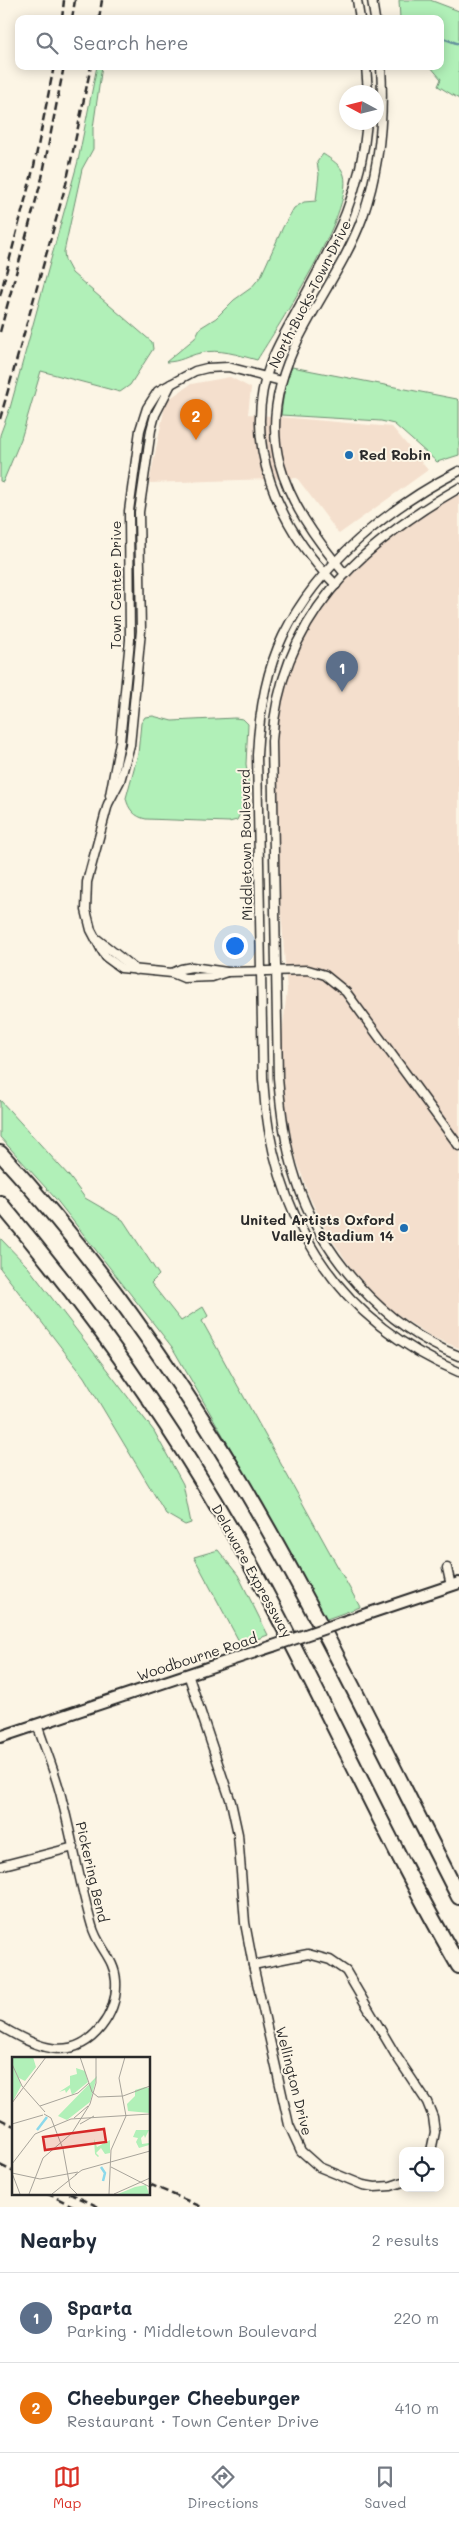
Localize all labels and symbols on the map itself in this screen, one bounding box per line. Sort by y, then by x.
north arrow [339,85,384,130]
street label: North Bucks Town Drive [264,217,355,371]
pin: 2 [180,399,212,440]
place label: Red Robin [359,445,431,464]
marker: Red Robin [343,449,355,461]
street label: Town Center Drive [106,521,125,649]
pin: 1 [326,651,358,692]
street label: Middletown Boulevard [235,769,256,921]
your location [222,933,248,959]
place label: United Artists Oxford Valley Stadium 14 [240,1210,394,1245]
marker: United Artists Oxford Valley Stadium 14 [398,1222,410,1234]
street label: Delaware Expressway [208,1500,297,1641]
street label: Woodbourne Road [134,1628,260,1685]
street label: Pickering Bend [72,1820,113,1924]
street label: Wellington Drive [272,2024,317,2137]
inset map [12,2057,150,2194]

